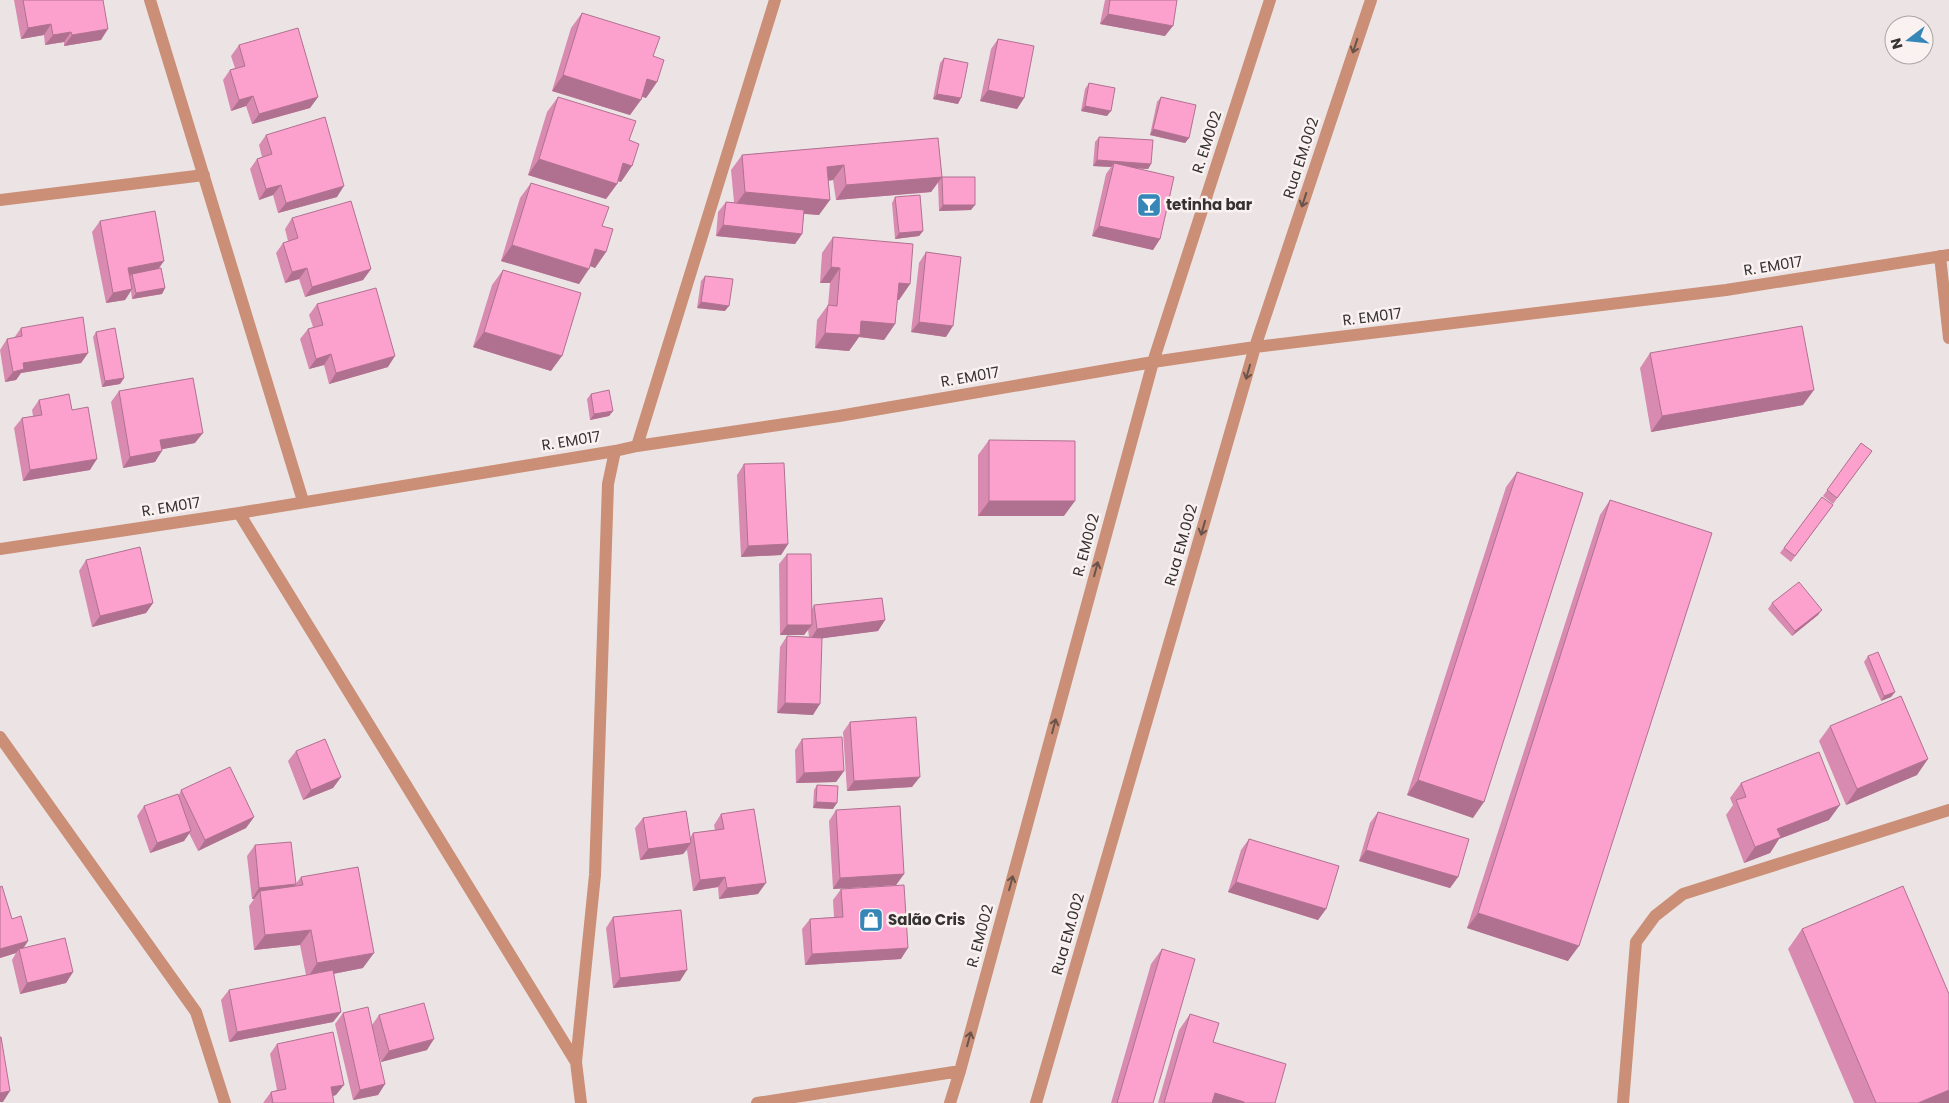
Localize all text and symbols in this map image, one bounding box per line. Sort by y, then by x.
north arrow [1884,15,1934,65]
text: N [1885,36,1908,51]
one-way arrow [1350,38,1359,54]
street label: R. EM002 [1187,108,1226,176]
street label: Rua EM.002 [1278,115,1324,201]
bar icon: tetinha bar [1136,192,1162,218]
one-way arrow [1299,192,1308,208]
place label: tetinha bar [1166,194,1253,215]
street label: R. EM017 [1742,250,1804,281]
street label: R. EM017 [1341,302,1403,331]
street label: R. EM017 [939,361,1001,392]
one-way arrow [1243,363,1252,379]
street label: R. EM017 [540,425,602,456]
street label: R. EM017 [140,491,202,522]
street label: Rua EM.002 [1159,502,1202,588]
street label: R. EM002 [1067,511,1104,579]
one-way arrow [1197,519,1207,535]
one-way arrow [1092,561,1102,577]
one-way arrow [1050,718,1059,734]
one-way arrow [1007,875,1016,891]
street label: Rua EM.002 [1046,891,1089,977]
street label: R. EM002 [961,902,998,970]
shop icon: Salão Cris [858,907,884,933]
place label: Salão Cris [888,909,965,930]
one-way arrow [964,1032,974,1048]

